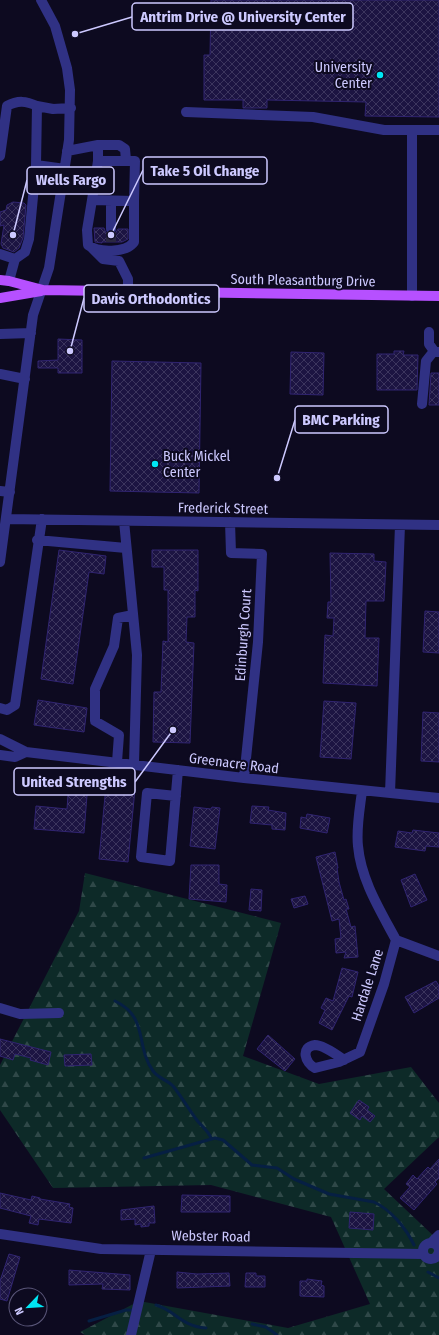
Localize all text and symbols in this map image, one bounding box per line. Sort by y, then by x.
callout: Antrim Drive @ University Center [132,3,353,30]
text: Antrim Drive @ University Center [139,8,346,26]
place label: University Center [315,59,373,92]
marker: University Center [375,70,385,80]
callout: Take 5 Oil Change [143,157,267,184]
text: Take 5 Oil Change [151,162,260,180]
callout: Wells Fargo [27,167,114,194]
text: Wells Fargo [36,171,106,189]
street label: South Pleasantburg Drive [230,271,376,290]
callout: Davis Orthodontics [84,285,219,312]
text: Davis Orthodontics [91,290,211,308]
callout: BMC Parking [295,406,388,433]
text: BMC Parking [302,411,380,429]
place label: Buck Mickel Center [163,448,231,481]
marker: Buck Mickel Center [150,459,160,469]
street label: Frederick Street [178,499,269,518]
street label: Edinburgh Court [232,588,255,682]
street label: Greenacre Road [188,750,280,777]
callout: United Strengths [14,768,135,795]
text: United Strengths [21,773,127,791]
street label: Hardale Lane [348,947,387,1024]
street label: Webster Road [171,1227,251,1246]
north arrow [8,1287,48,1327]
text: N [12,1305,27,1317]

